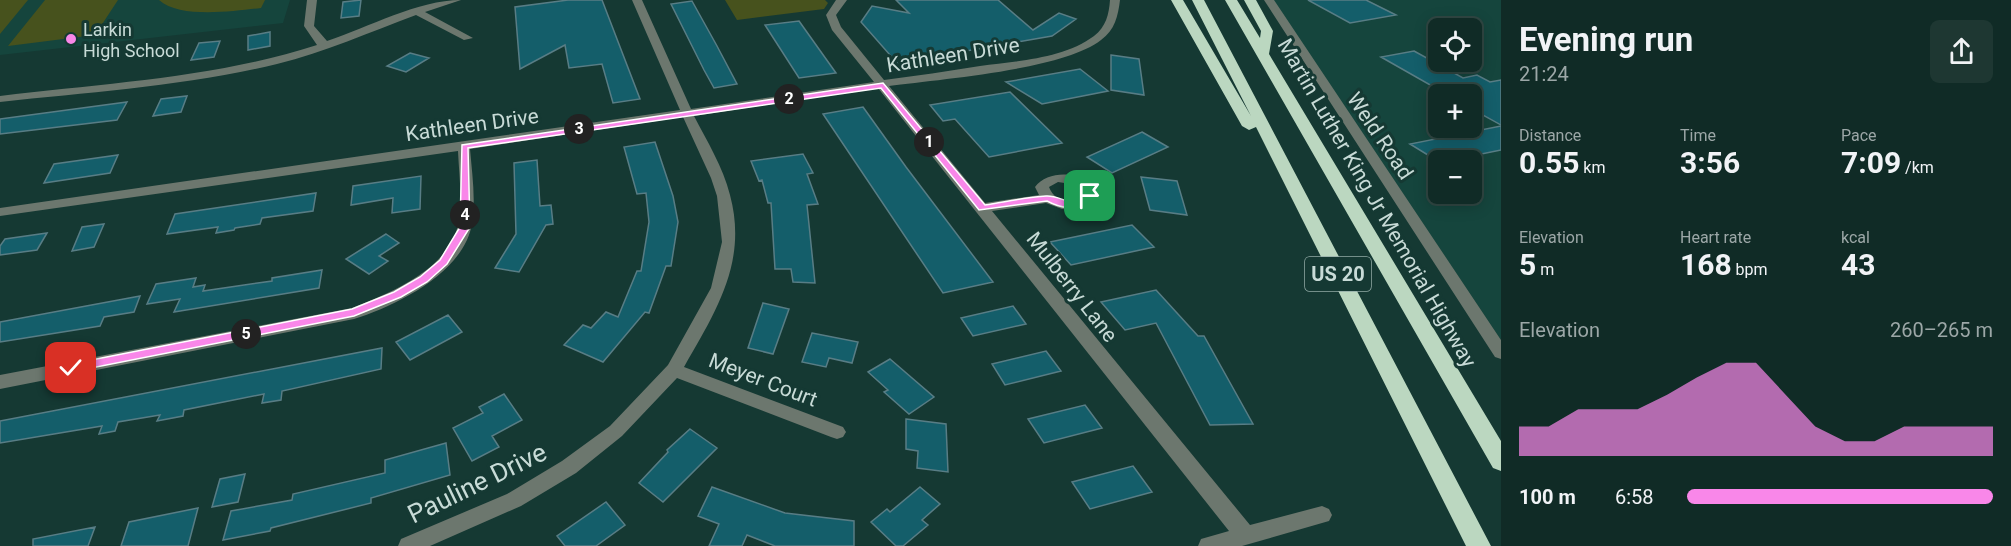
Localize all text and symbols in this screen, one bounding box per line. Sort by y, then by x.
map controls [1428,18,1482,204]
button: locate [1428,18,1482,72]
place label: Larkin High School [83,19,180,61]
text: Evening run [1519,20,1693,59]
button: share [1930,20,1993,83]
marker: Larkin High School [64,32,78,46]
street label: Kathleen Drive [885,33,1021,77]
street label: Martin Luther King Jr Memorial Highway [1273,34,1481,372]
text: 21:24 [1519,62,1569,86]
pin: 2 [774,84,804,114]
button: + [1428,84,1482,138]
street label: Weld Road [1342,88,1418,184]
text: 2 [784,89,794,108]
street label: Kathleen Drive [404,104,540,146]
pin: 3 [564,114,594,144]
text: 3 [574,119,584,138]
text: Distance [1519,126,1581,145]
text: Time [1680,126,1716,145]
text: Pace [1841,126,1877,145]
pin: 1 [914,127,944,157]
text: 1 [924,132,934,151]
text: 0.55 [1519,145,1579,180]
text: 3:56 [1680,145,1740,180]
text: 7:09 [1841,145,1901,180]
button: − [1428,150,1482,204]
text: km [1579,158,1605,177]
text: /km [1901,158,1934,177]
pin [1064,170,1115,221]
icon: arrive [1073,179,1106,212]
pin: 4 [450,200,480,230]
text: 4 [460,205,470,224]
street label: Mulberry Lane [1022,227,1122,347]
text: Elevation [1519,228,1584,247]
text: Heart rate [1680,228,1751,247]
text: kcal [1841,228,1870,247]
text: 5 [1519,247,1536,282]
text: 168 [1680,247,1732,282]
text: 43 [1841,247,1875,282]
road number: US 20 [1305,257,1371,291]
text: m [1536,260,1554,279]
text: bpm [1732,260,1768,279]
text: Elevation [1519,318,1600,342]
text: 260–265 m [1890,318,1993,342]
pin: 5 [231,319,261,349]
text: 5 [241,324,251,343]
pin [45,342,96,393]
street label: Meyer Court [705,348,821,412]
icon: check [54,351,87,384]
street label: Pauline Drive [403,437,551,529]
text: 100 m [1519,485,1576,509]
text: 6:58 [1615,485,1654,509]

